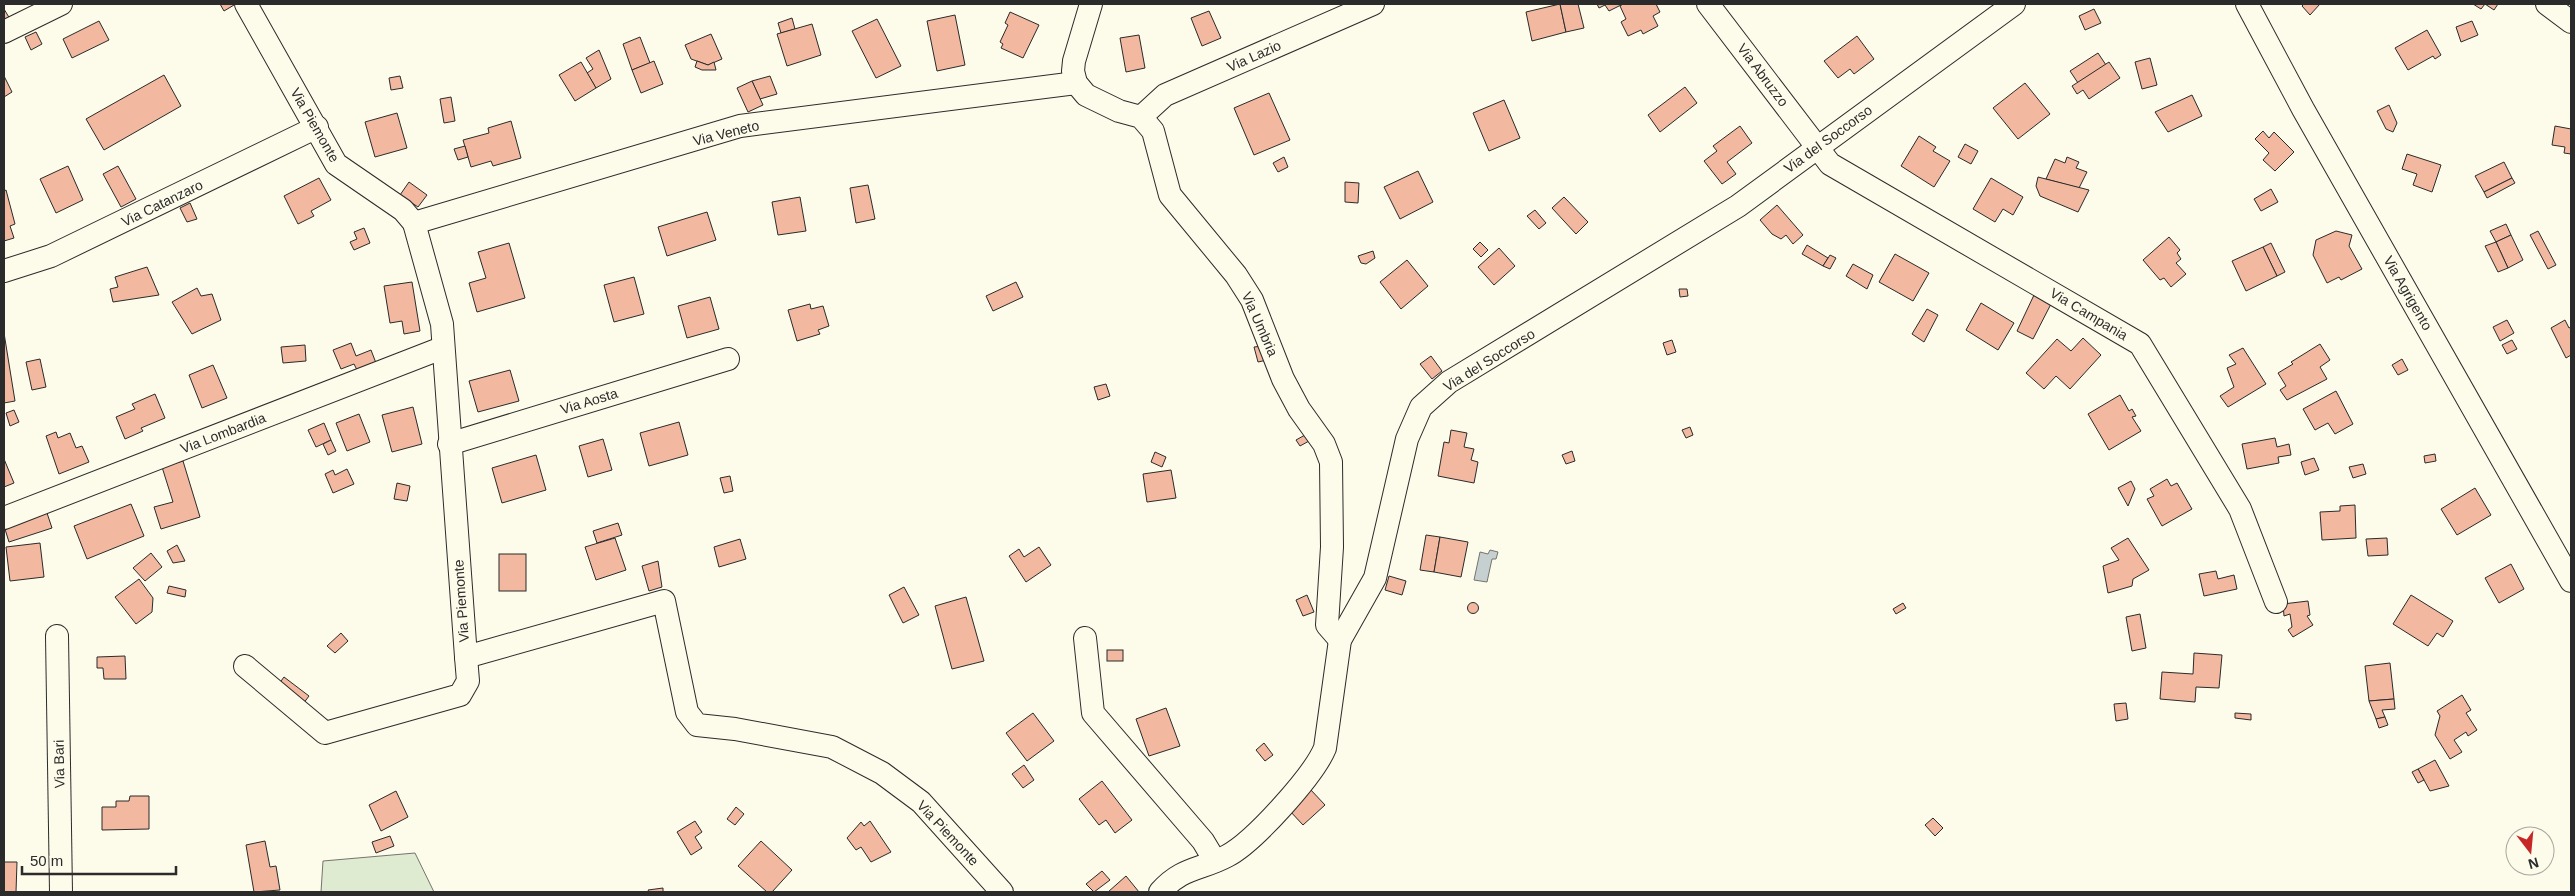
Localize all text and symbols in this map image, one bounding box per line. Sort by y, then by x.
street label: Via Lazio [1225,37,1284,75]
street label: Via Abruzzo [1734,40,1792,110]
street label: Via Piemonte [287,85,343,165]
street label: Via del Soccorso [1781,102,1875,176]
street label: Via Veneto [691,117,761,149]
street label: Via Catanzaro [119,176,205,230]
street label: Via Agrigento [2380,253,2436,333]
street label: Via Campania [2047,285,2131,344]
street label: Via Umbria [1239,289,1281,359]
street label: Via del Soccorso [1440,325,1538,395]
street label: Via Aosta [558,385,620,417]
street label: Via Lombardia [178,409,268,457]
street label: Via Piemonte [450,559,472,643]
street label: Via Bari [51,739,67,789]
street label: Via Piemonte [914,797,982,869]
north arrow [2505,826,2555,876]
scale bar [22,844,176,876]
text: 50 m [30,852,63,869]
text: N [2527,854,2541,873]

